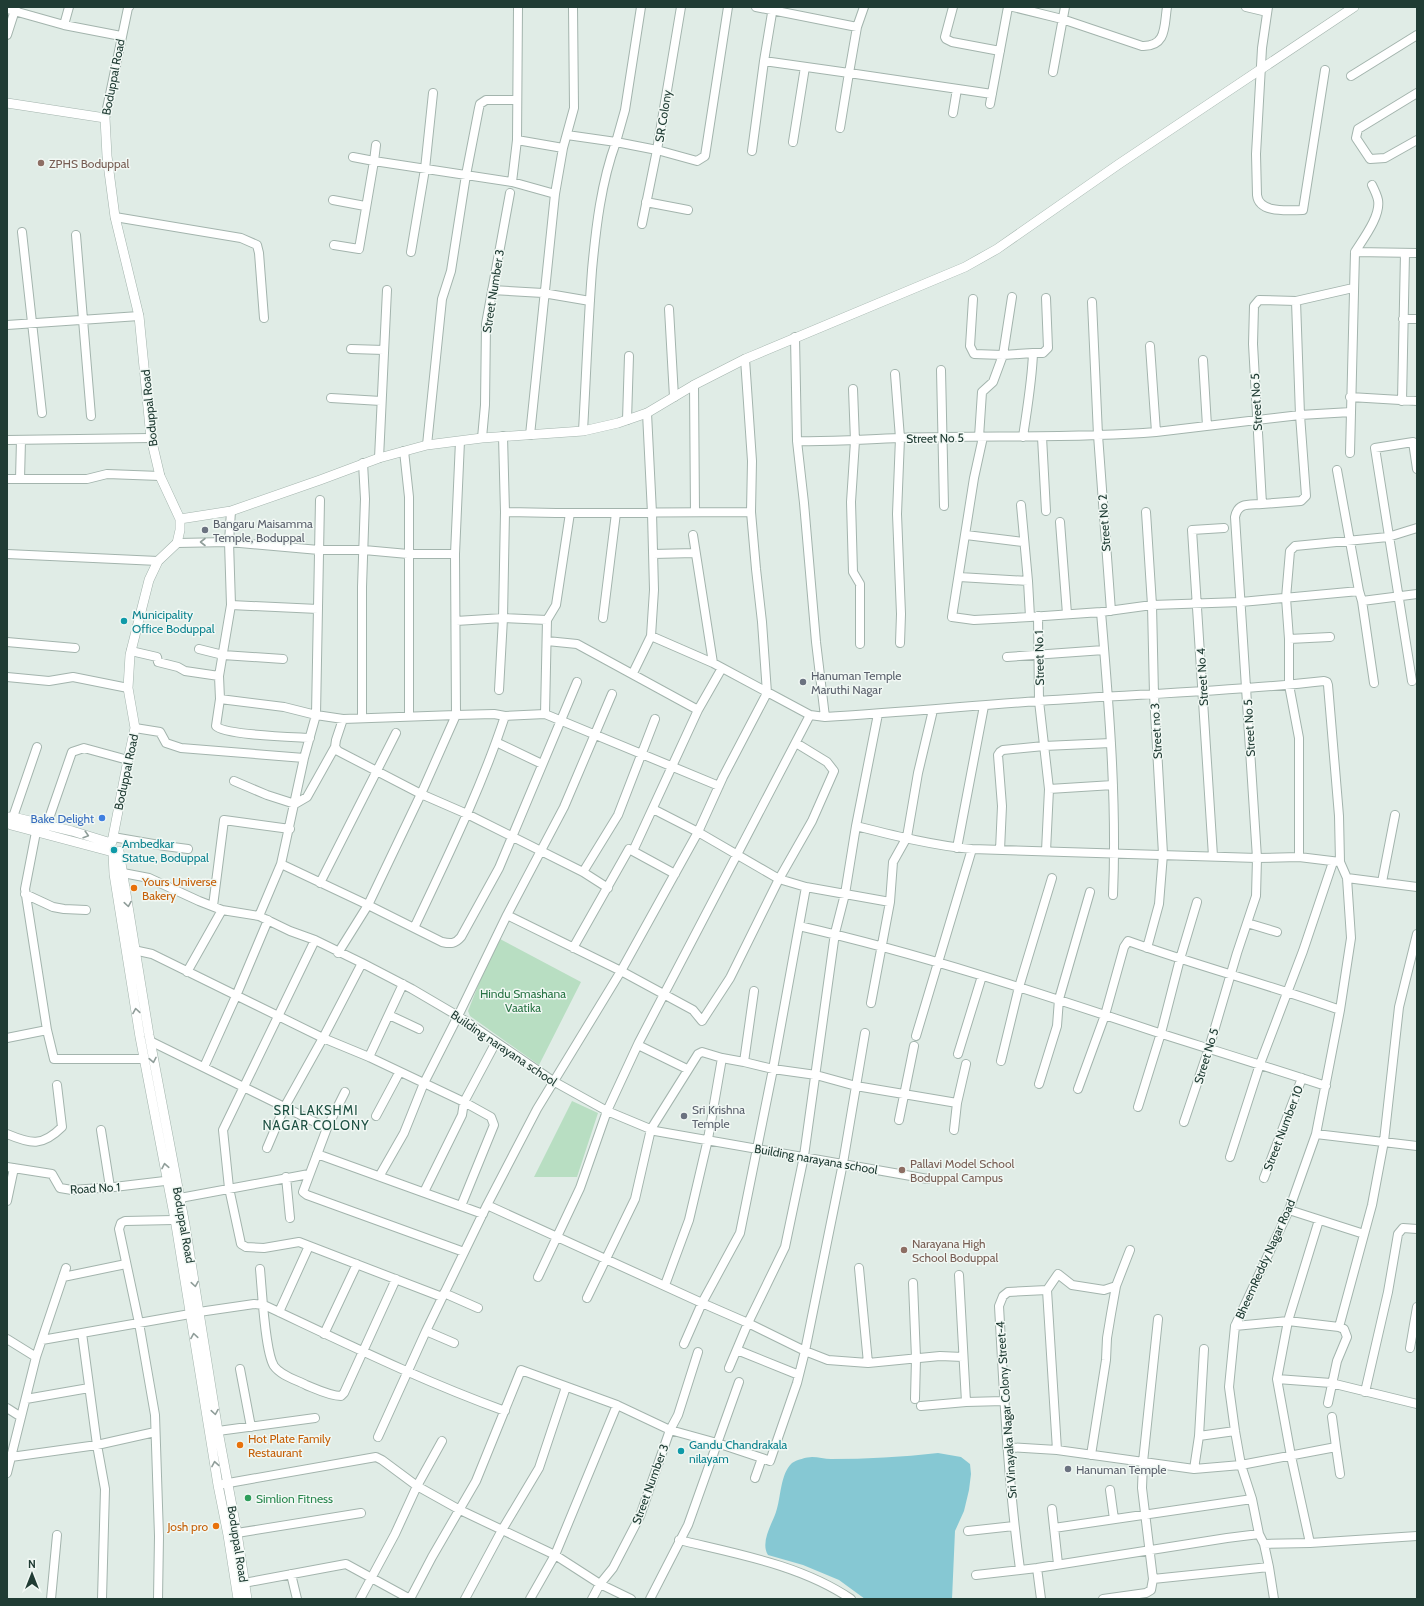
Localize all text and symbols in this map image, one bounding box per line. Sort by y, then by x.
street label: Boduppal Road [98,38,128,116]
street label: SR Colony [651,89,675,143]
place label: ZPHS Boduppal [49,156,129,171]
marker: ZPHS Boduppal [36,158,46,168]
street label: Street Number 3 [479,248,507,334]
street label: Boduppal Road [137,369,161,447]
street label: Street No 5 [1247,373,1265,431]
street label: Street No 5 [906,430,964,446]
street label: Street No 2 [1095,494,1113,552]
place label: Bangaru Maisamma Temple, Boduppal [213,516,313,545]
marker: Bangaru Maisamma Temple, Boduppal [200,525,210,535]
one-way arrow [200,538,206,546]
place label: Municipality Office Boduppal [132,607,215,636]
marker: Municipality Office Boduppal [119,616,129,626]
street label: Street No 1 [1031,630,1047,686]
street label: Street No 4 [1193,648,1211,706]
place label: Hanuman Temple Maruthi Nagar [811,668,902,697]
marker: Hanuman Temple Maruthi Nagar [798,677,808,687]
street label: Street No 5 [1240,699,1258,757]
street label: Street no 3 [1147,703,1165,759]
street label: Boduppal Road [111,733,141,811]
place label: Bake Delight [31,811,94,826]
marker: Bake Delight [97,813,107,823]
one-way arrow [82,830,89,839]
place label: Ambedkar Statue, Boduppal [122,836,209,865]
marker: Ambedkar Statue, Boduppal [109,845,119,855]
place label: Yours Universe Bakery [141,874,217,903]
marker: Yours Universe Bakery [129,883,139,893]
one-way arrow [123,900,132,907]
park label: Hindu Smashana Vaatika [480,986,566,1015]
street label: Building narayana school [448,1007,560,1089]
one-way arrow [132,1008,141,1014]
street label: Street No 5 [1190,1026,1222,1086]
one-way arrow [149,1056,157,1063]
street label: Street Number 10 [1260,1083,1306,1173]
district label: SRI LAKSHMI NAGAR COLONY [262,1102,370,1133]
place label: Sri Krishna Temple [692,1102,745,1131]
marker: Sri Krishna Temple [679,1111,689,1121]
street label: Building narayana school [753,1141,879,1177]
place label: Pallavi Model School Boduppal Campus [910,1156,1015,1185]
one-way arrow [161,1163,169,1169]
marker: Pallavi Model School Boduppal Campus [897,1165,907,1175]
street label: Road No 1 [70,1179,120,1197]
street label: Boduppal Road [170,1186,198,1264]
street label: BheemReddy Nagar Road [1232,1197,1298,1321]
place label: Narayana High School Boduppal [912,1236,999,1265]
marker: Narayana High School Boduppal [899,1245,909,1255]
one-way arrow [190,1281,198,1287]
street label: Sri Vinayaka Nagar Colony Street-4 [992,1321,1020,1499]
one-way arrow [190,1333,199,1339]
one-way arrow [210,1409,219,1415]
place label: Hot Plate Family Restaurant [248,1431,331,1460]
place label: Gandu Chandrakala nilayam [689,1437,788,1466]
marker: Hot Plate Family Restaurant [235,1440,245,1450]
street label: Street Number 3 [629,1442,671,1526]
marker: Gandu Chandrakala nilayam [676,1446,686,1456]
one-way arrow [211,1461,219,1467]
place label: Hanuman Temple [1076,1462,1167,1477]
marker: Hanuman Temple [1063,1464,1073,1474]
place label: Simlion Fitness [256,1491,333,1506]
marker: Simlion Fitness [243,1493,253,1503]
street label: Boduppal Road [225,1505,251,1583]
place label: Josh pro [166,1519,208,1534]
marker: Josh pro [211,1521,221,1531]
north arrow [12,1554,52,1594]
text: N [28,1557,36,1571]

